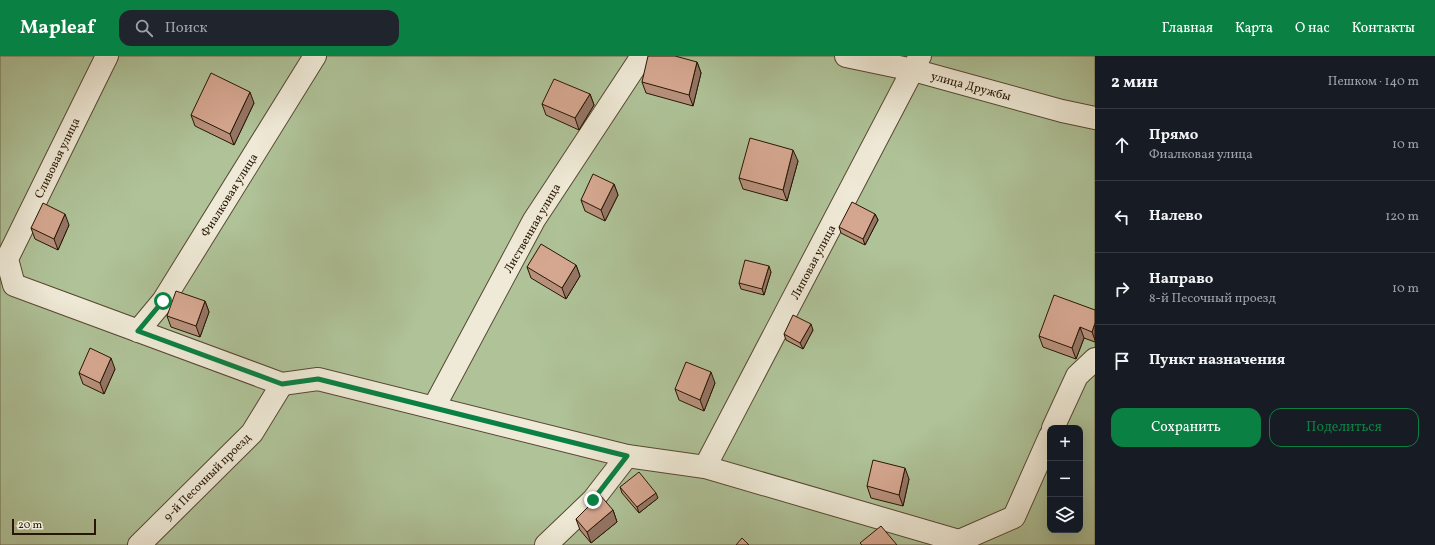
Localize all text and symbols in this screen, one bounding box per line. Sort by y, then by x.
search box [119,10,399,46]
text: Mapleaf [20,15,95,41]
icon: search [133,17,155,39]
text: Поиск [165,18,208,39]
text: Главная [1162,19,1213,38]
text: Карта [1235,19,1273,38]
text: О нас [1295,19,1330,38]
text: Контакты [1352,19,1415,38]
street label: улица Дружбы [929,69,1013,105]
text: 2 мин [1111,71,1158,94]
text: Пешком · 140 m [1328,73,1419,91]
street label: Сливовая улица [31,115,84,201]
text: Прямо [1149,125,1198,146]
icon: ahead [1111,134,1133,156]
text: 10 m [1392,136,1419,154]
text: Фиалковая улица [1149,146,1253,164]
street label: Фиалковая улица [198,151,262,240]
street label: Лиственная улица [501,181,565,276]
icon: left [1111,206,1133,228]
text: Налево [1149,206,1203,227]
text: 120 m [1385,208,1419,226]
street label: Липовая улица [787,222,840,303]
text: Направо [1149,269,1213,290]
icon: right [1111,278,1133,300]
text: 10 m [1392,280,1419,298]
text: 8-й Песочный проезд [1149,290,1276,308]
route start [154,292,172,310]
icon: arrive [1111,350,1133,372]
text: Пункт назначения [1149,350,1285,371]
button: Сохранить [1111,408,1261,447]
button: Поделиться [1269,408,1419,447]
map controls [1047,425,1083,533]
button: + [1047,425,1083,461]
street label: 9-й Песочный проезд [160,430,255,525]
button: − [1047,461,1083,497]
route end [584,491,602,509]
button: layers [1047,497,1083,533]
scale bar [12,517,96,536]
text: 20 m [18,518,42,533]

